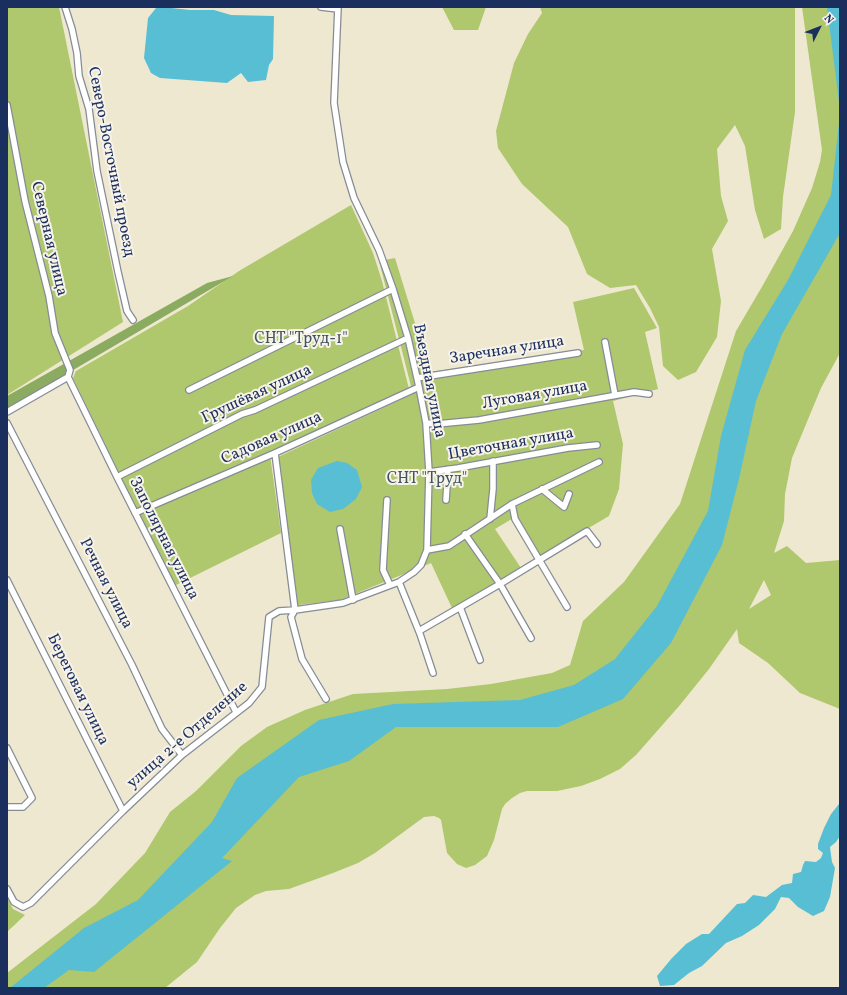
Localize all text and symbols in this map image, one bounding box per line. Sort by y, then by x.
north arrow [799,8,839,48]
text: N [820,12,837,28]
street label: Северо-Восточный проезд [82,65,138,259]
street label: Северная улица [26,180,70,298]
street label: Въездная улица [408,322,448,440]
park label: СНТ "Труд-1" [254,330,348,350]
street label: Заречная улица [448,332,566,370]
street label: Грушёвая улица [199,361,315,429]
street label: Луговая улица [481,377,589,415]
street label: Садовая улица [219,408,325,470]
street label: Цветочная улица [447,425,575,465]
park label: СНТ "Труд" [387,470,467,490]
street label: Заполярная улица [124,475,202,603]
street label: Речная улица [74,536,136,632]
street label: Береговая улица [42,631,112,749]
street label: улица 2-е Отделение [124,678,252,794]

